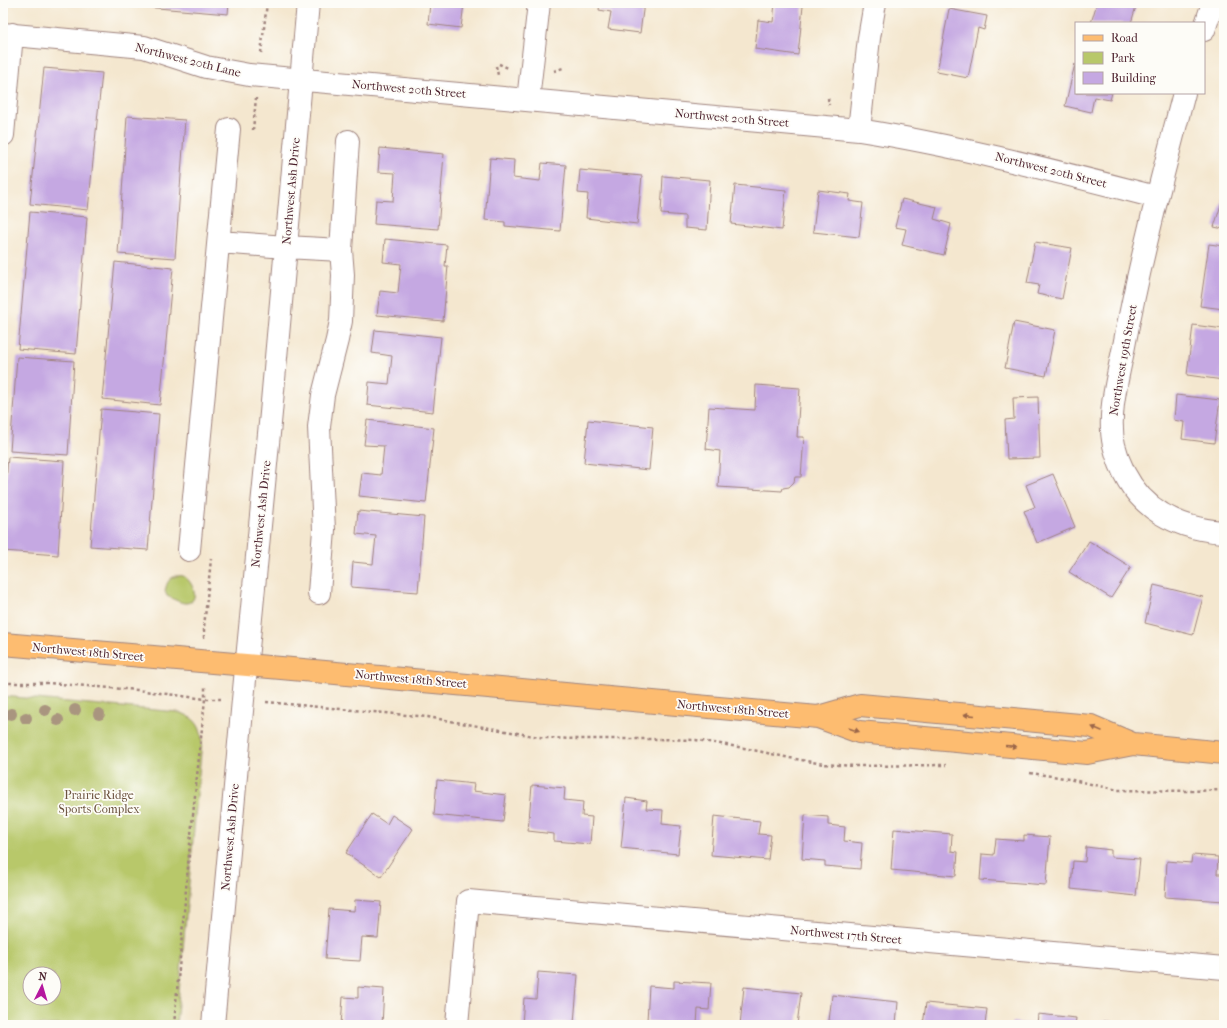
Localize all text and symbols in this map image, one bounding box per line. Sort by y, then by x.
legend [1075,22,1205,94]
text: Road [1111,31,1138,45]
street label: Northwest 20th Lane [134,40,243,80]
text: Park [1111,51,1136,65]
text: Building [1111,71,1156,85]
street label: Northwest 20th Street [351,77,468,101]
street label: Northwest 20th Street [674,106,791,130]
street label: Northwest Ash Drive [279,137,303,245]
street label: Northwest 20th Street [994,149,1109,191]
street label: Northwest 19th Street [1106,303,1140,417]
street label: Northwest Ash Drive [248,460,274,568]
street label: Northwest 18th Street [31,640,145,664]
street label: Northwest 18th Street [354,667,468,691]
street label: Northwest 18th Street [676,697,790,721]
one-way arrow [962,712,975,718]
one-way arrow [1092,726,1103,732]
one-way arrow [849,727,861,733]
one-way arrow [1005,743,1017,749]
street label: Northwest Ash Drive [218,783,242,891]
park label: Prairie Ridge Sports Complex [59,788,140,816]
street label: Northwest 17th Street [790,923,903,947]
north arrow [22,966,62,1006]
text: N [38,970,48,983]

